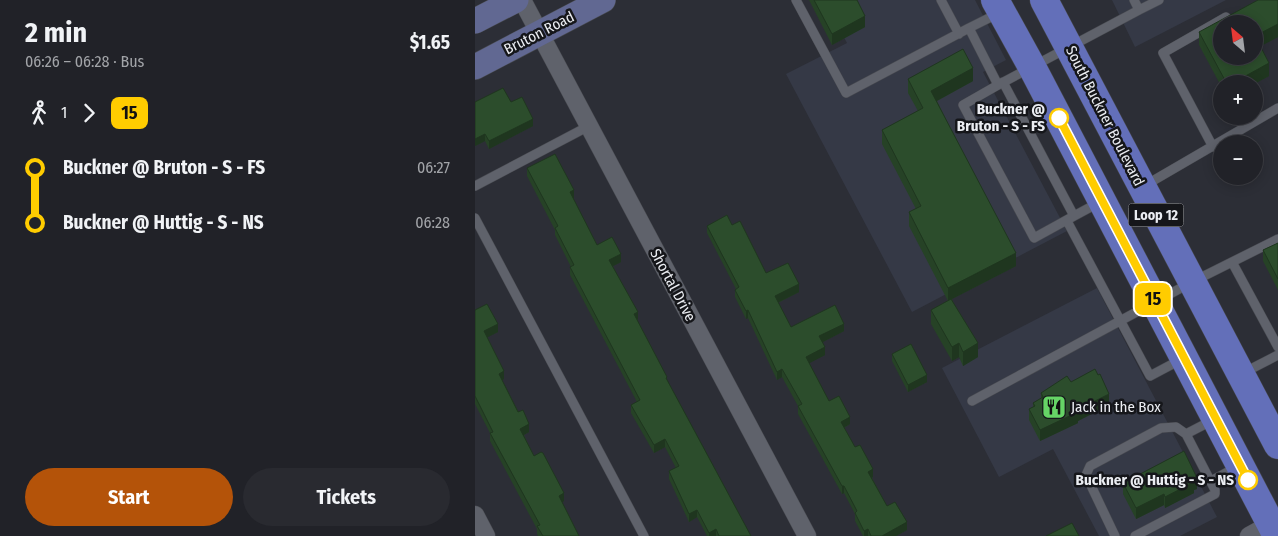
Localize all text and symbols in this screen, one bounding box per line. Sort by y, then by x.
street label: Bruton Road [501,8,577,58]
north arrow [1213,15,1263,65]
map controls [1213,15,1263,185]
text: 2 min [25,16,87,49]
text: $1.65 [410,31,450,54]
street label: South Buckner Boulevard [1062,43,1148,189]
text: 06:26 – 06:28 · Bus [25,52,144,71]
button: + [1213,75,1263,125]
icon: walk [25,99,53,127]
icon: forward [75,99,103,127]
place label: Buckner @ Bruton - S - FS [957,100,1045,135]
text: 15 [121,102,138,124]
text: 1 [61,103,67,122]
marker: Buckner @ Bruton - S - FS [1049,108,1069,128]
button: − [1213,135,1263,185]
text: Buckner @ Bruton - S - FS [63,156,265,179]
text: 06:27 [417,158,450,177]
road number: Loop 12 [1129,204,1183,226]
text: Buckner @ Huttig - S - NS [63,211,264,234]
text: 06:28 [415,213,450,232]
street label: Shortal Drive [646,246,700,324]
line badge: 15 [1131,283,1175,315]
text: 15 [1145,288,1161,310]
restaurant icon: Jack in the Box [1041,394,1067,420]
place label: Jack in the Box [1071,398,1161,416]
button: Start [25,468,233,526]
button: Tickets [243,468,450,526]
marker: Buckner @ Huttig - S - NS [1238,470,1258,490]
place label: Buckner @ Huttig - S - NS [1076,471,1234,489]

